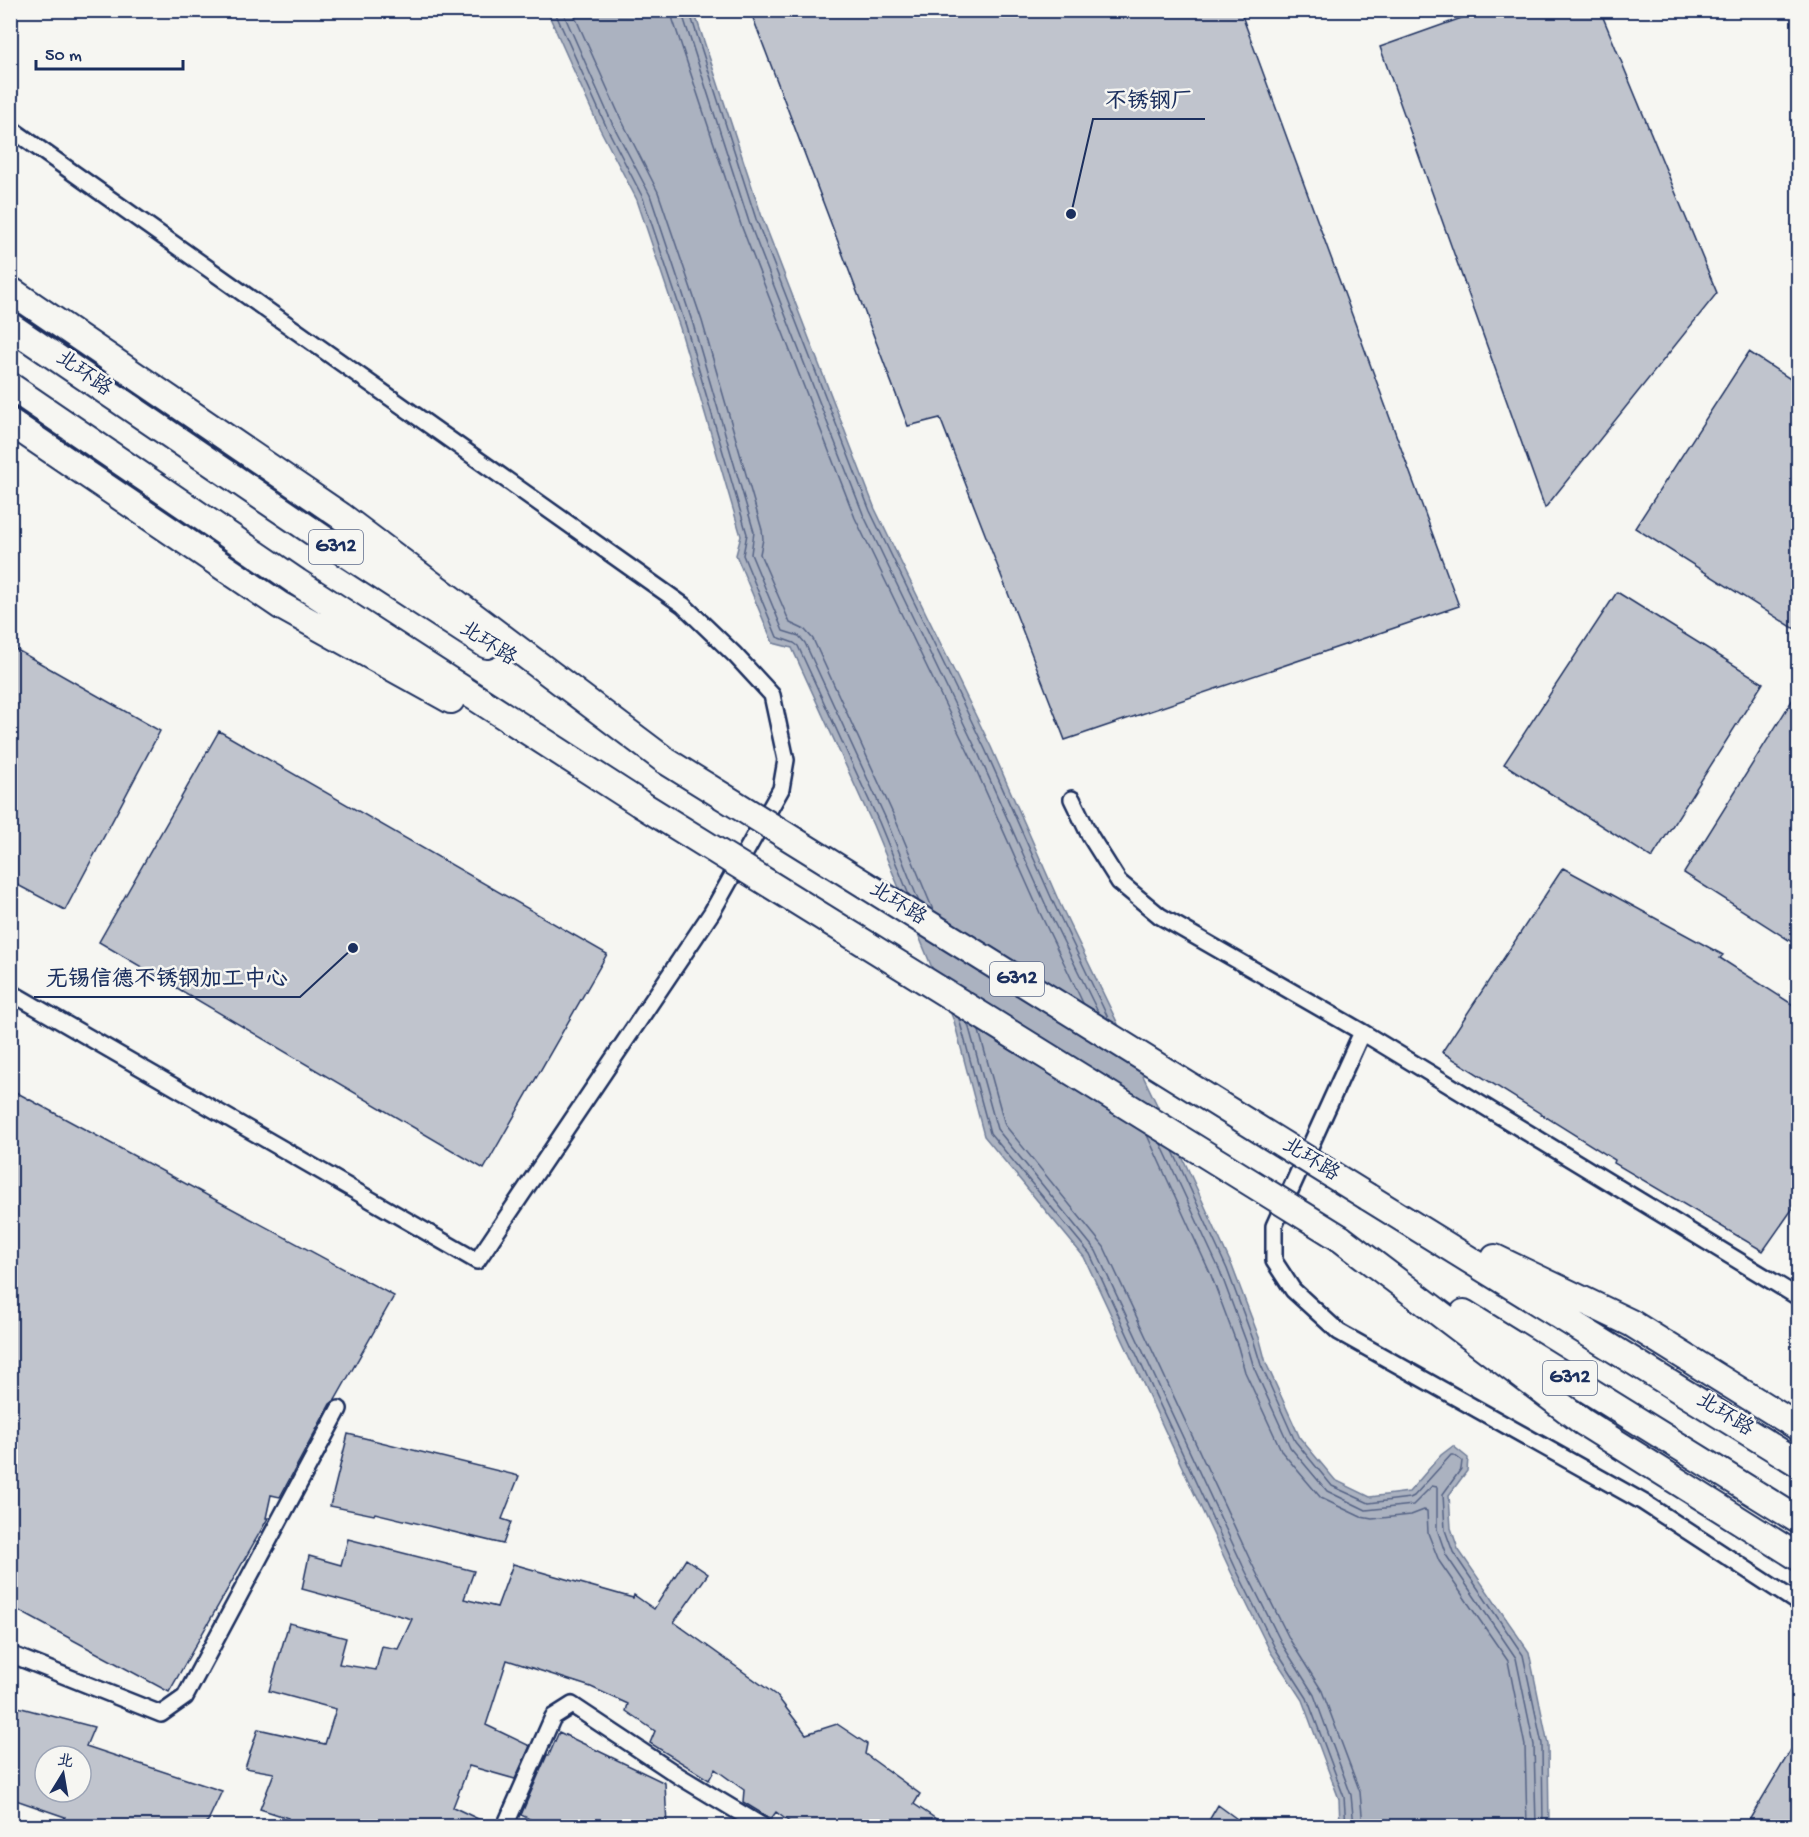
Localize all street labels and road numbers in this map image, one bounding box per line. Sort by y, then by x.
street label: 北环路 [50,345,117,403]
road number: G312 [309,530,363,564]
street label: 北环路 [454,616,521,673]
street label: 北环路 [864,876,931,932]
road number: G312 [990,962,1044,996]
street label: 北环路 [1277,1132,1344,1188]
road number: G312 [1543,1361,1597,1395]
street label: 北环路 [1691,1387,1758,1443]

